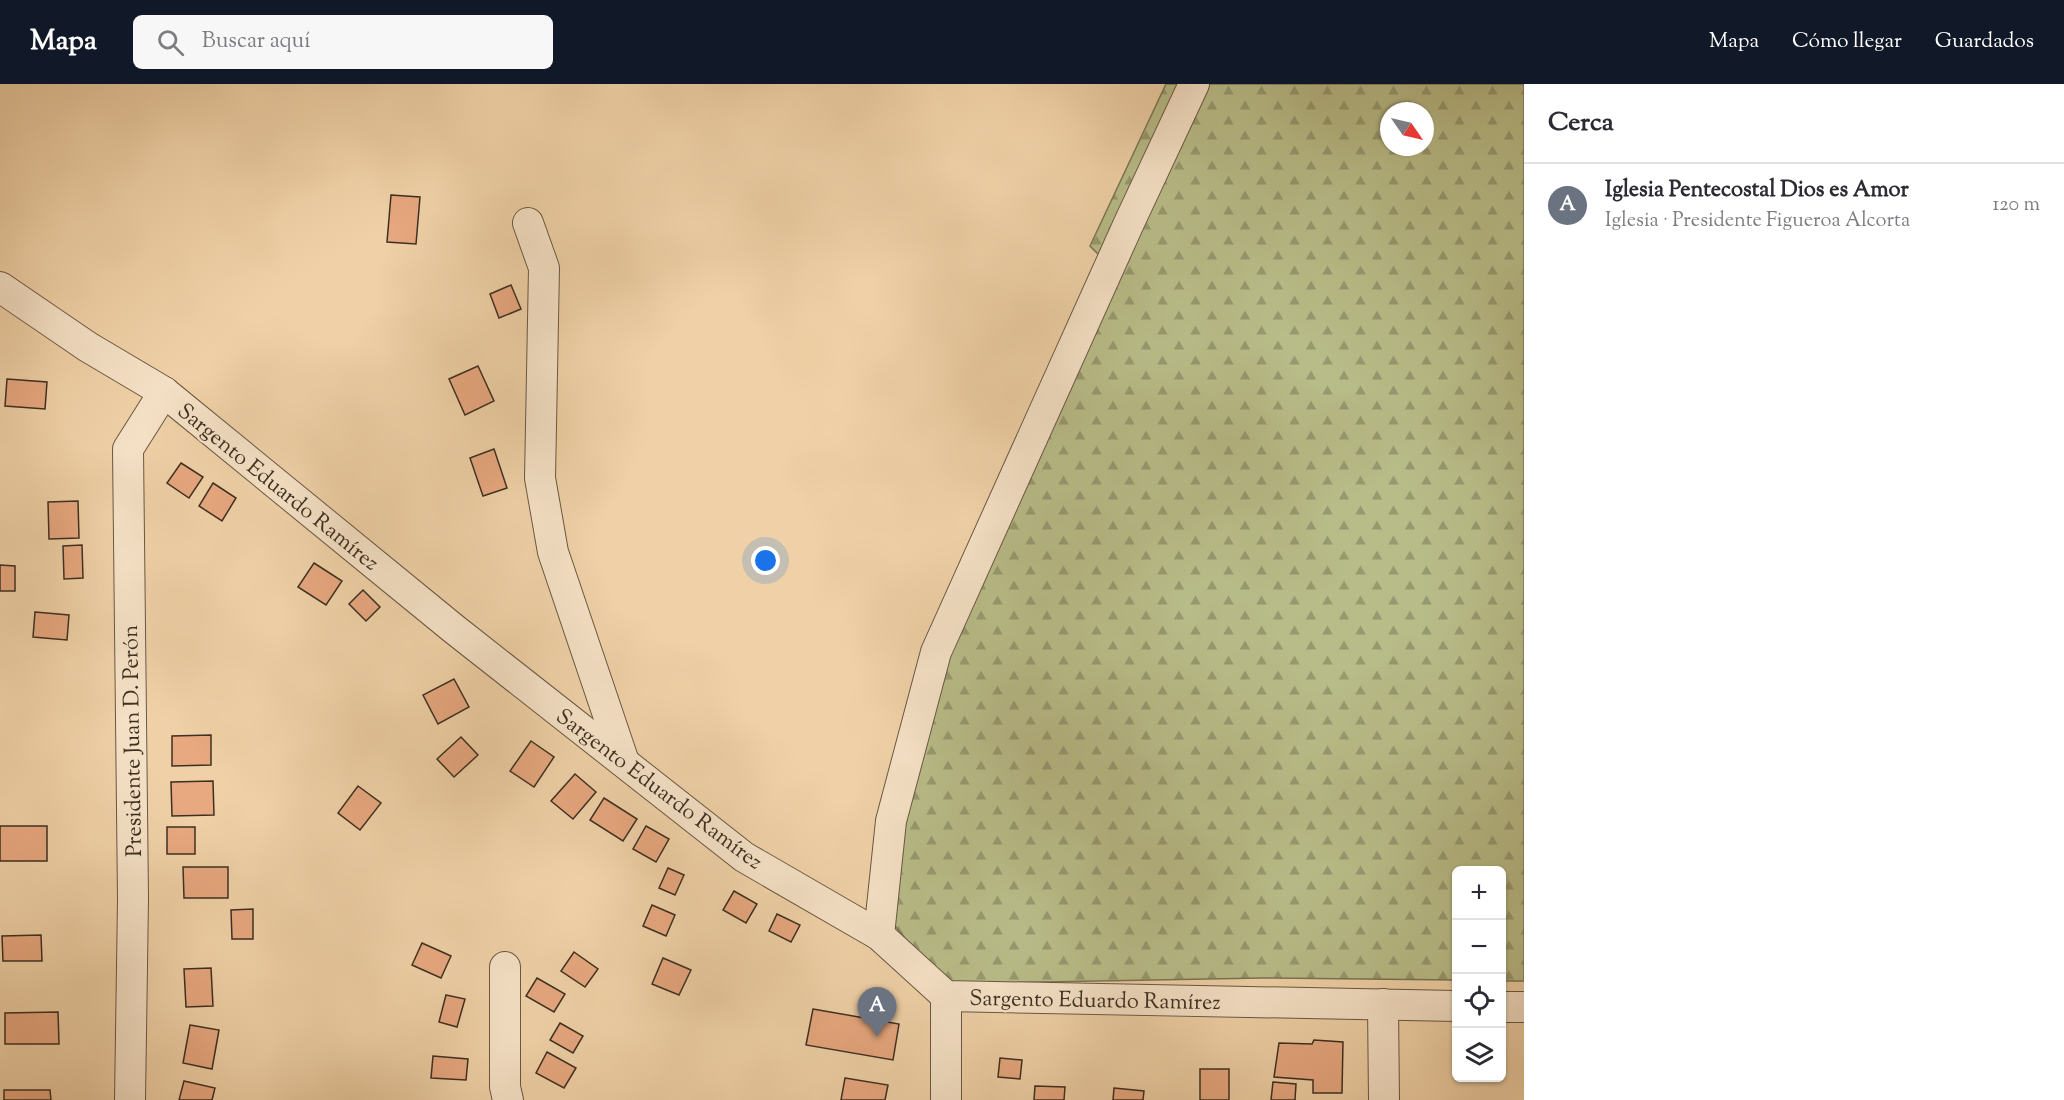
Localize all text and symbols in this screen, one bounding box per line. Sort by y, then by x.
search box [133,15,553,69]
text: Mapa [30,22,97,62]
icon: search [154,26,187,59]
text: Buscar aquí [202,26,311,58]
text: Mapa [1709,27,1759,57]
text: Cómo llegar [1792,27,1902,57]
text: Guardados [1935,27,2034,57]
north arrow [1380,102,1434,156]
text: Cerca [1548,105,1614,142]
text: Iglesia Pentecostal Dios es Amor [1605,175,1909,207]
text: A [1559,191,1576,220]
text: 120 m [1992,191,2040,220]
text: Iglesia · Presidente Figueroa Alcorta [1605,207,1910,236]
street label: Sargento Eduardo Ramírez [169,397,385,580]
your location [751,546,780,575]
street label: Presidente Juan D. Perón [116,625,152,857]
street label: Sargento Eduardo Ramírez [548,702,768,879]
map controls [1452,866,1506,1082]
button: + [1452,866,1506,920]
button: − [1452,920,1506,974]
button: locate [1452,974,1506,1028]
street label: Sargento Eduardo Ramírez [969,984,1221,1020]
pin: A [858,988,896,1037]
button: layers [1452,1028,1506,1082]

